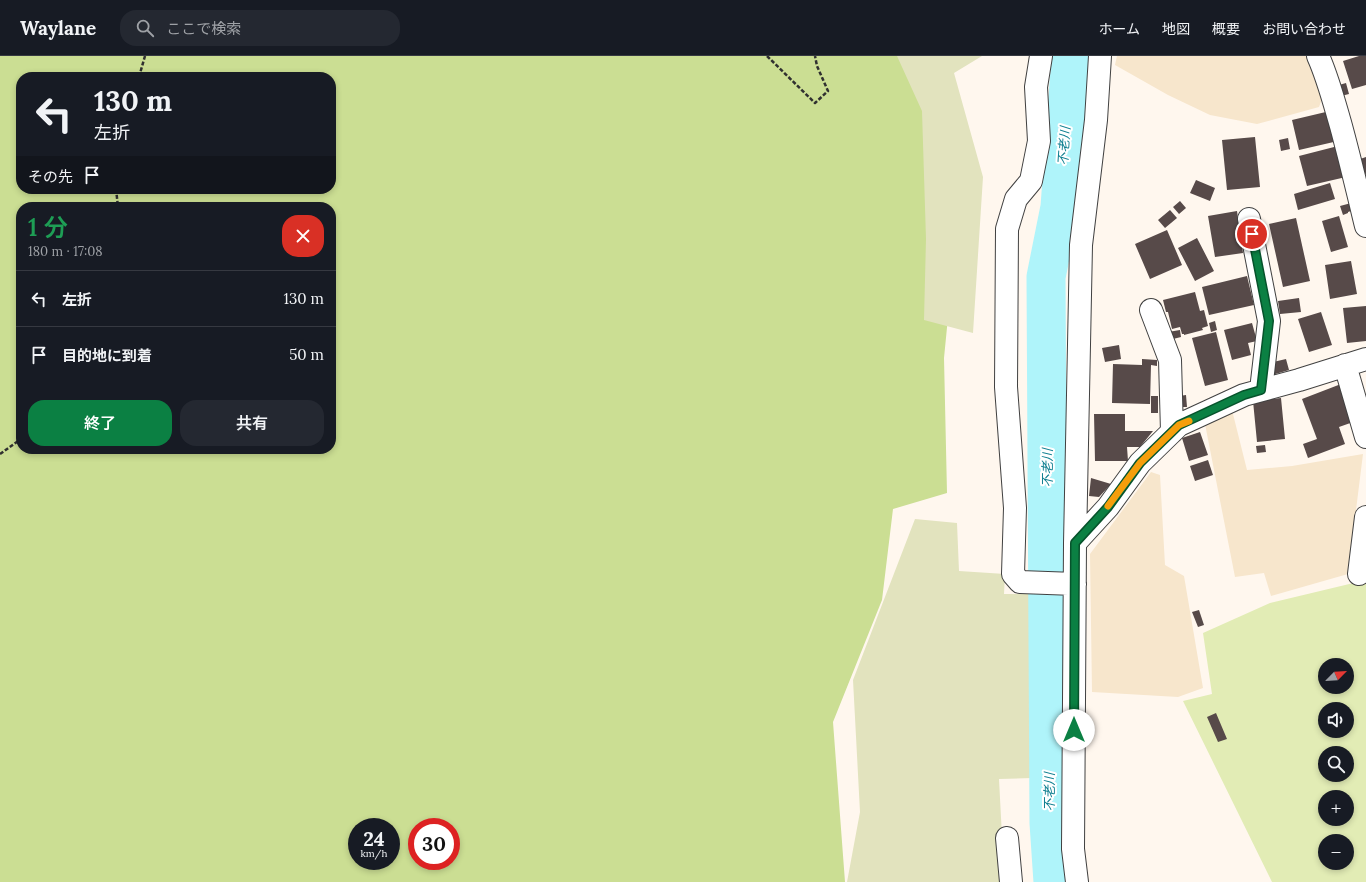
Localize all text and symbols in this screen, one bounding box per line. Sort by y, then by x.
search box [120,10,400,46]
text: Waylane [20,16,96,40]
icon: search [134,17,156,39]
text: ここで検索 [166,19,241,38]
text: ホーム [1098,20,1140,38]
text: 地図 [1162,20,1190,38]
text: 概要 [1212,20,1240,38]
text: お問い合わせ [1262,20,1346,38]
text: 130 m [94,83,172,119]
icon: left [28,88,80,140]
text: 左折 [94,121,130,144]
water label: 不老川 [1054,124,1074,166]
icon: arrive [81,164,103,186]
text: その先 [28,167,73,186]
text: 1 分 [28,212,68,243]
button: close [282,215,324,257]
pin [1235,217,1269,251]
icon: arrive [1241,223,1263,245]
text: 180 m · 17:08 [28,243,103,260]
icon: left [28,288,50,310]
text: 130 m [284,289,324,308]
text: 左折 [62,290,92,309]
icon: arrive [28,344,50,366]
text: 50 m [289,345,324,364]
text: 目的地に到着 [62,346,152,365]
button: 終了 [28,400,172,446]
button: 共有 [180,400,324,446]
water label: 不老川 [1039,447,1056,488]
north arrow [1318,658,1354,694]
map controls [1318,658,1354,870]
button: sound [1318,702,1354,738]
position arrow [1053,709,1095,751]
button: search [1318,746,1354,782]
water label: 不老川 [1041,771,1058,812]
button: + [1318,790,1354,826]
speed limit sign: 30 [408,818,460,870]
text: 24 [363,826,385,851]
button: − [1318,834,1354,870]
text: km/h [360,847,388,860]

